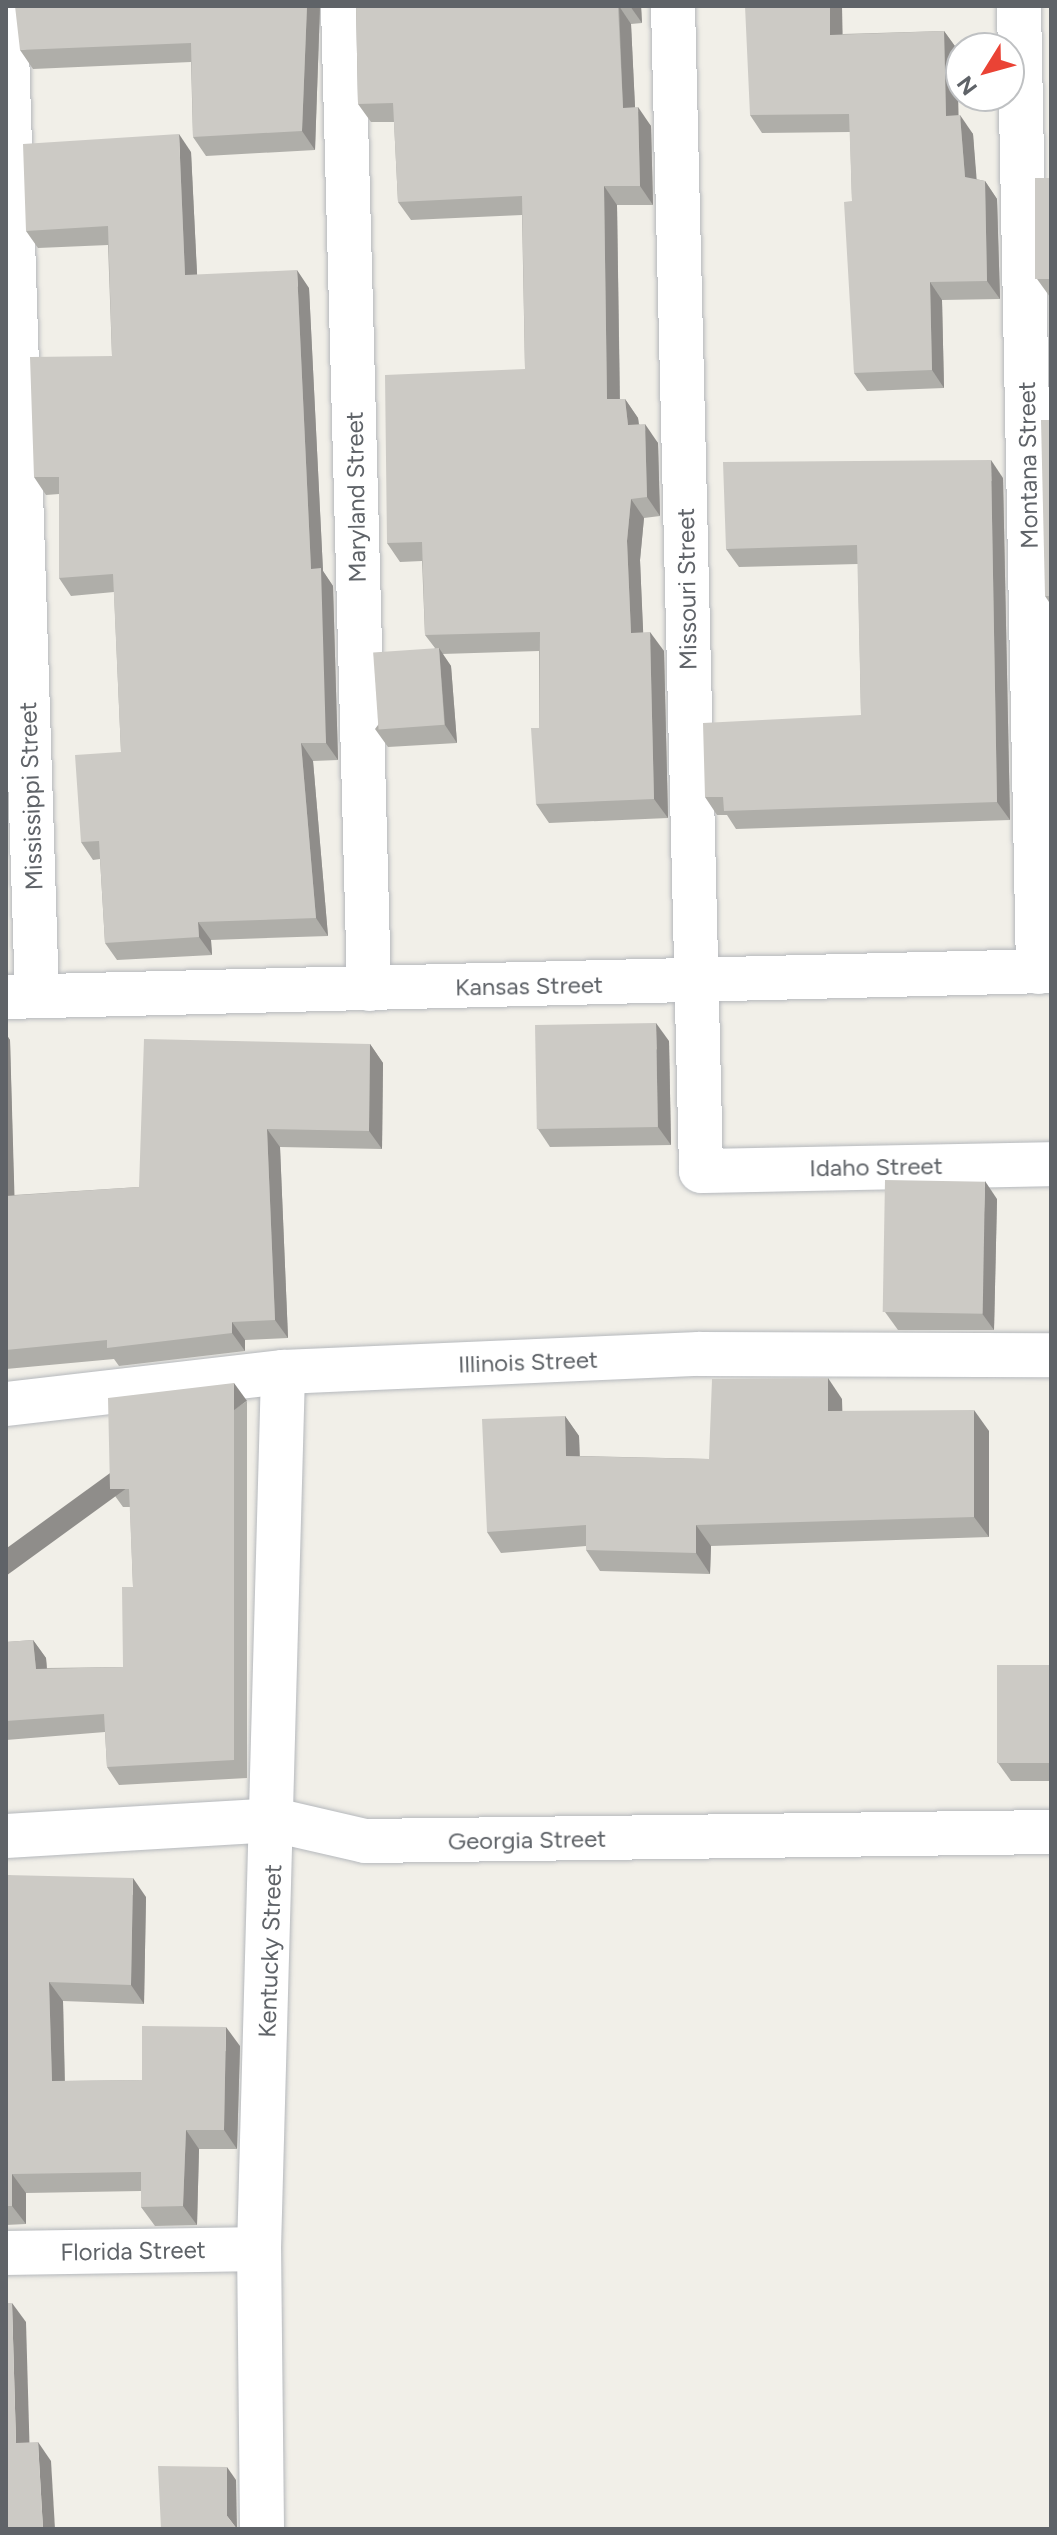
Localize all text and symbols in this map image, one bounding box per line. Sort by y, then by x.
north arrow [945,32,1025,112]
text: N [951,71,983,100]
street label: Montana Street [1012,381,1044,549]
street label: Maryland Street [340,411,372,583]
street label: Missouri Street [671,508,703,670]
street label: Mississippi Street [13,701,49,891]
street label: Kansas Street [455,970,603,1002]
street label: Idaho Street [809,1151,943,1183]
street label: Illinois Street [458,1345,598,1379]
street label: Georgia Street [448,1824,606,1856]
street label: Kentucky Street [253,1864,287,2038]
street label: Florida Street [60,2235,206,2267]

